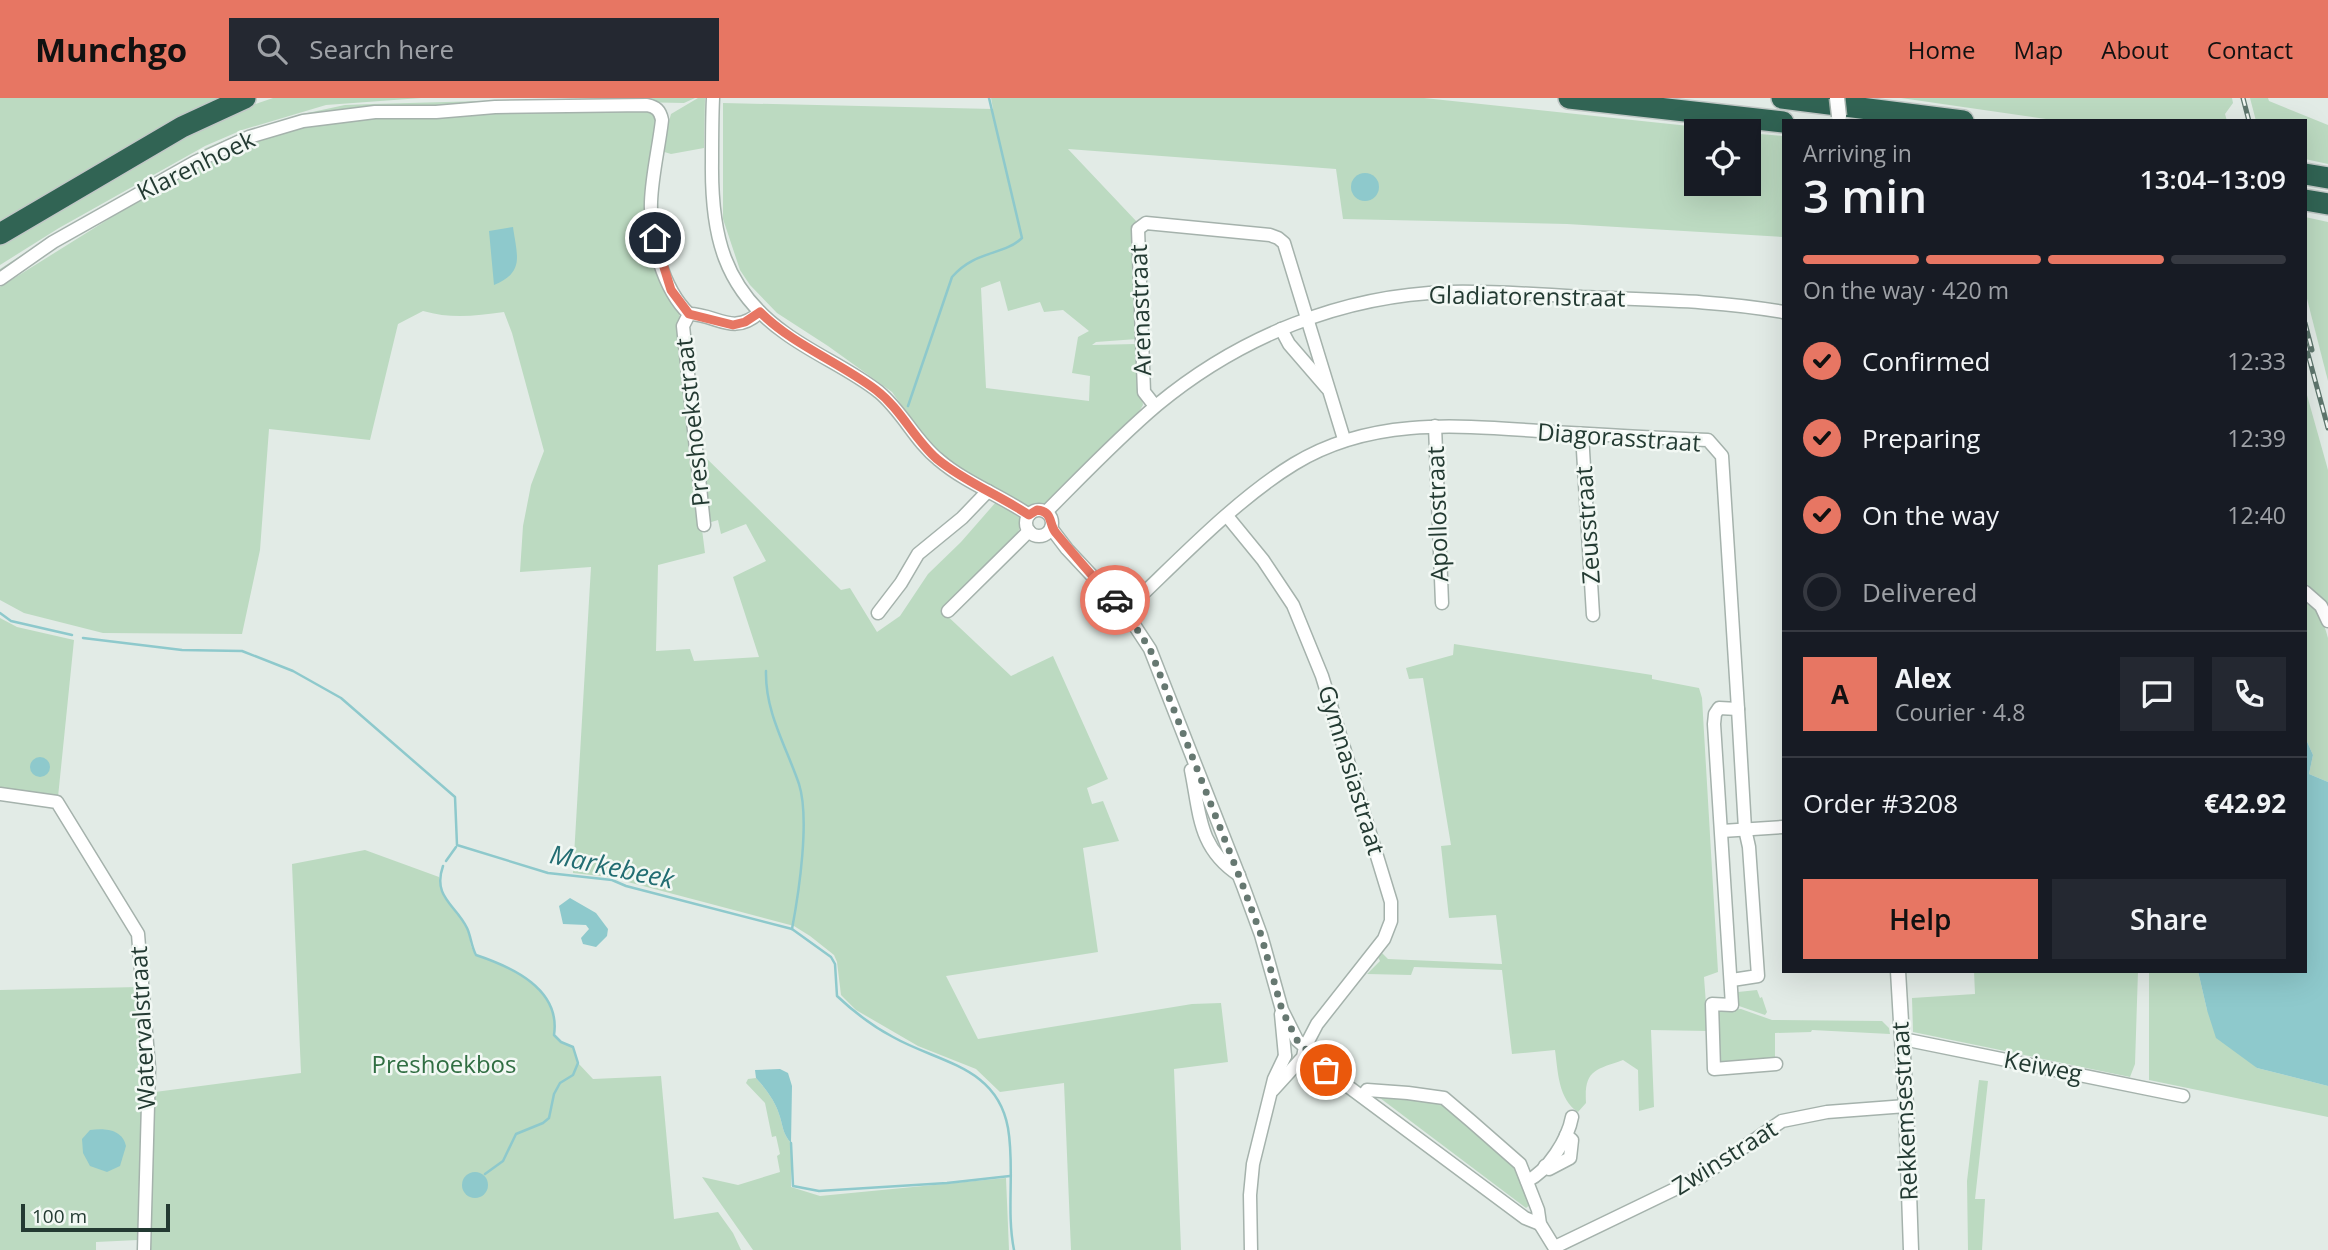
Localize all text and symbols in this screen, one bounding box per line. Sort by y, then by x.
search box [229,18,719,81]
text: Munchgo [35,27,187,72]
icon: search [253,30,291,68]
text: Search here [309,31,454,67]
text: Home [1908,33,1976,66]
text: Map [2014,33,2063,66]
text: About [2101,33,2169,66]
text: Contact [2207,33,2293,66]
map controls [1684,119,1761,196]
button: locate [1684,119,1761,196]
street label: Klarenhoek [131,122,260,207]
text: Arriving in [1803,137,1912,169]
text: 13:04–13:09 [2140,161,2286,197]
text: 3 min [1803,164,1927,226]
pin [625,208,685,268]
icon: home [636,219,674,257]
street label: Arenastraat [1121,244,1158,376]
text: On the way · 420 m [1803,274,2009,306]
street label: Gladiatorenstraat [1428,277,1626,314]
street label: Preshoekstraat [666,336,717,508]
icon: check [1803,342,1841,380]
text: Confirmed [1862,343,1990,379]
text: 12:33 [2227,345,2286,377]
street label: Diagorasstraat [1536,414,1702,459]
icon: check [1803,419,1841,457]
text: Preparing [1862,420,1980,456]
text: 12:39 [2227,422,2286,454]
street label: Apollostraat [1418,446,1455,583]
street label: Zeusstraat [1566,465,1607,585]
icon: check [1803,496,1841,534]
text: On the way [1862,497,1999,533]
text: 12:40 [2227,499,2286,531]
courier [1080,565,1150,635]
text: Delivered [1862,574,1977,610]
icon: car [1096,581,1134,619]
button: chat [2120,657,2194,731]
button: phone [2212,657,2286,731]
text: Alex [1895,660,1951,696]
text: A [1831,676,1849,712]
street label: Gymnasiastraat [1311,681,1394,858]
text: Courier · 4.8 [1895,696,2025,728]
text: Order #3208 [1803,785,1958,821]
text: €42.92 [2204,785,2286,821]
water label: Markebeek [547,835,679,897]
button: Help [1803,879,2038,959]
button: Share [2052,879,2286,959]
street label: Watervalstraat [121,945,162,1111]
street label: Rekkemsestraat [1882,1021,1925,1201]
pin [1296,1040,1356,1100]
street label: Keiweg [2001,1042,2085,1089]
park label: Preshoekbos [372,1047,516,1080]
icon: bag [1307,1051,1345,1089]
street label: Zwinstraat [1665,1111,1783,1202]
scale bar [21,1201,170,1233]
text: 100 m [32,1203,87,1229]

